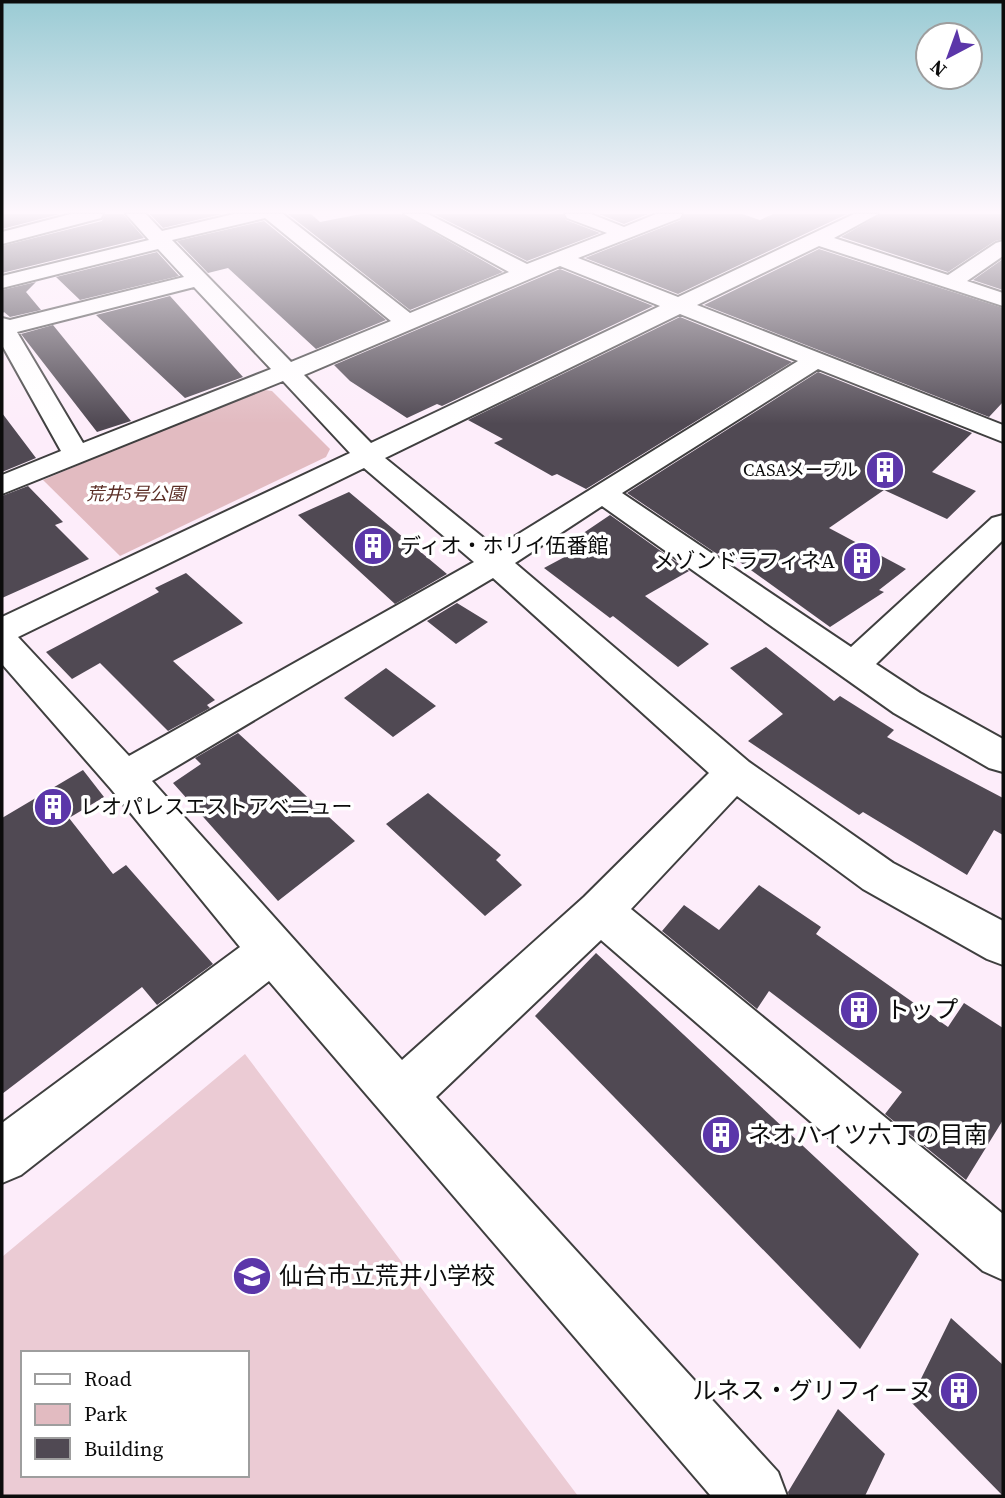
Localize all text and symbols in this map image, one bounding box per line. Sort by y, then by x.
north arrow [914,21,984,91]
text: N [924,54,952,83]
building icon: CASAメープル [864,449,906,491]
place label: CASAメープル [743,457,858,482]
park label: 荒井5号公園 [86,481,189,506]
building icon: ディオ・ホリイ伍番館 [352,525,394,567]
place label: ディオ・ホリイ伍番館 [400,531,609,560]
building icon: メゾンドラフィネA [841,540,883,582]
place label: メゾンドラフィネA [653,546,835,575]
building icon: レオパレスエストアベニュー [32,786,74,828]
place label: レオパレスエストアベニュー [80,792,353,821]
building icon: トップ [838,989,880,1031]
place label: トップ [886,993,958,1026]
building icon: ネオハイツ六丁の目南 [700,1114,742,1156]
place label: ネオハイツ六丁の目南 [748,1118,988,1151]
school or university icon: 仙台市立荒井小学校 [231,1255,273,1297]
place label: 仙台市立荒井小学校 [279,1259,495,1292]
legend [21,1351,248,1477]
text: Road [84,1364,132,1393]
building icon: ルネス・グリフィーヌ [938,1370,980,1412]
place label: ルネス・グリフィーヌ [692,1374,932,1407]
text: Park [84,1399,128,1428]
text: Building [84,1434,163,1463]

